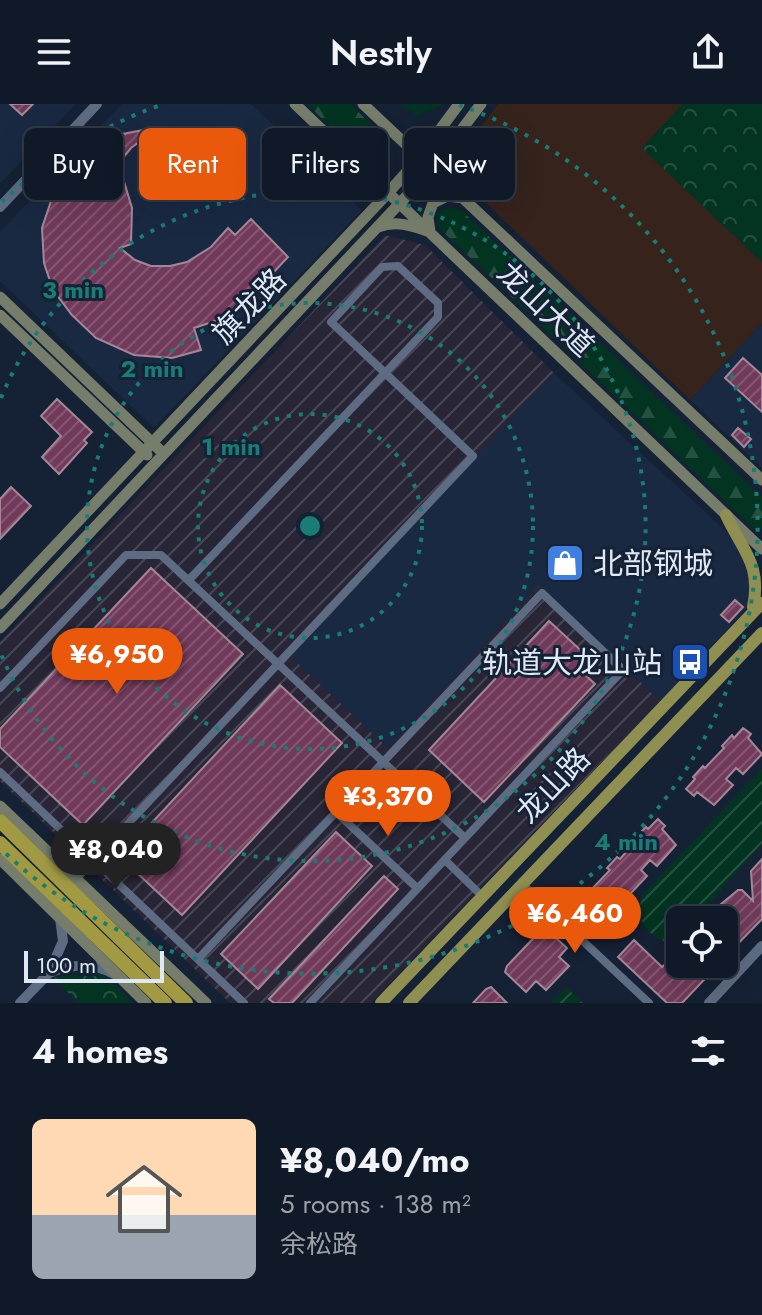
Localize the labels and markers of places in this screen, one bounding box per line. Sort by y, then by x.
centre of rings [296,512,324,540]
shop icon: 北部钢城 [544,542,586,584]
place label: 北部钢城 [593,542,713,585]
pin: ¥6,950 [52,628,182,696]
place label: 轨道大龙山站 [482,641,662,684]
bus stop icon: 轨道大龙山站 [669,641,711,683]
pin: ¥3,370 [323,770,453,838]
pin: ¥8,040 [51,823,181,891]
pin: ¥6,460 [510,887,640,955]

